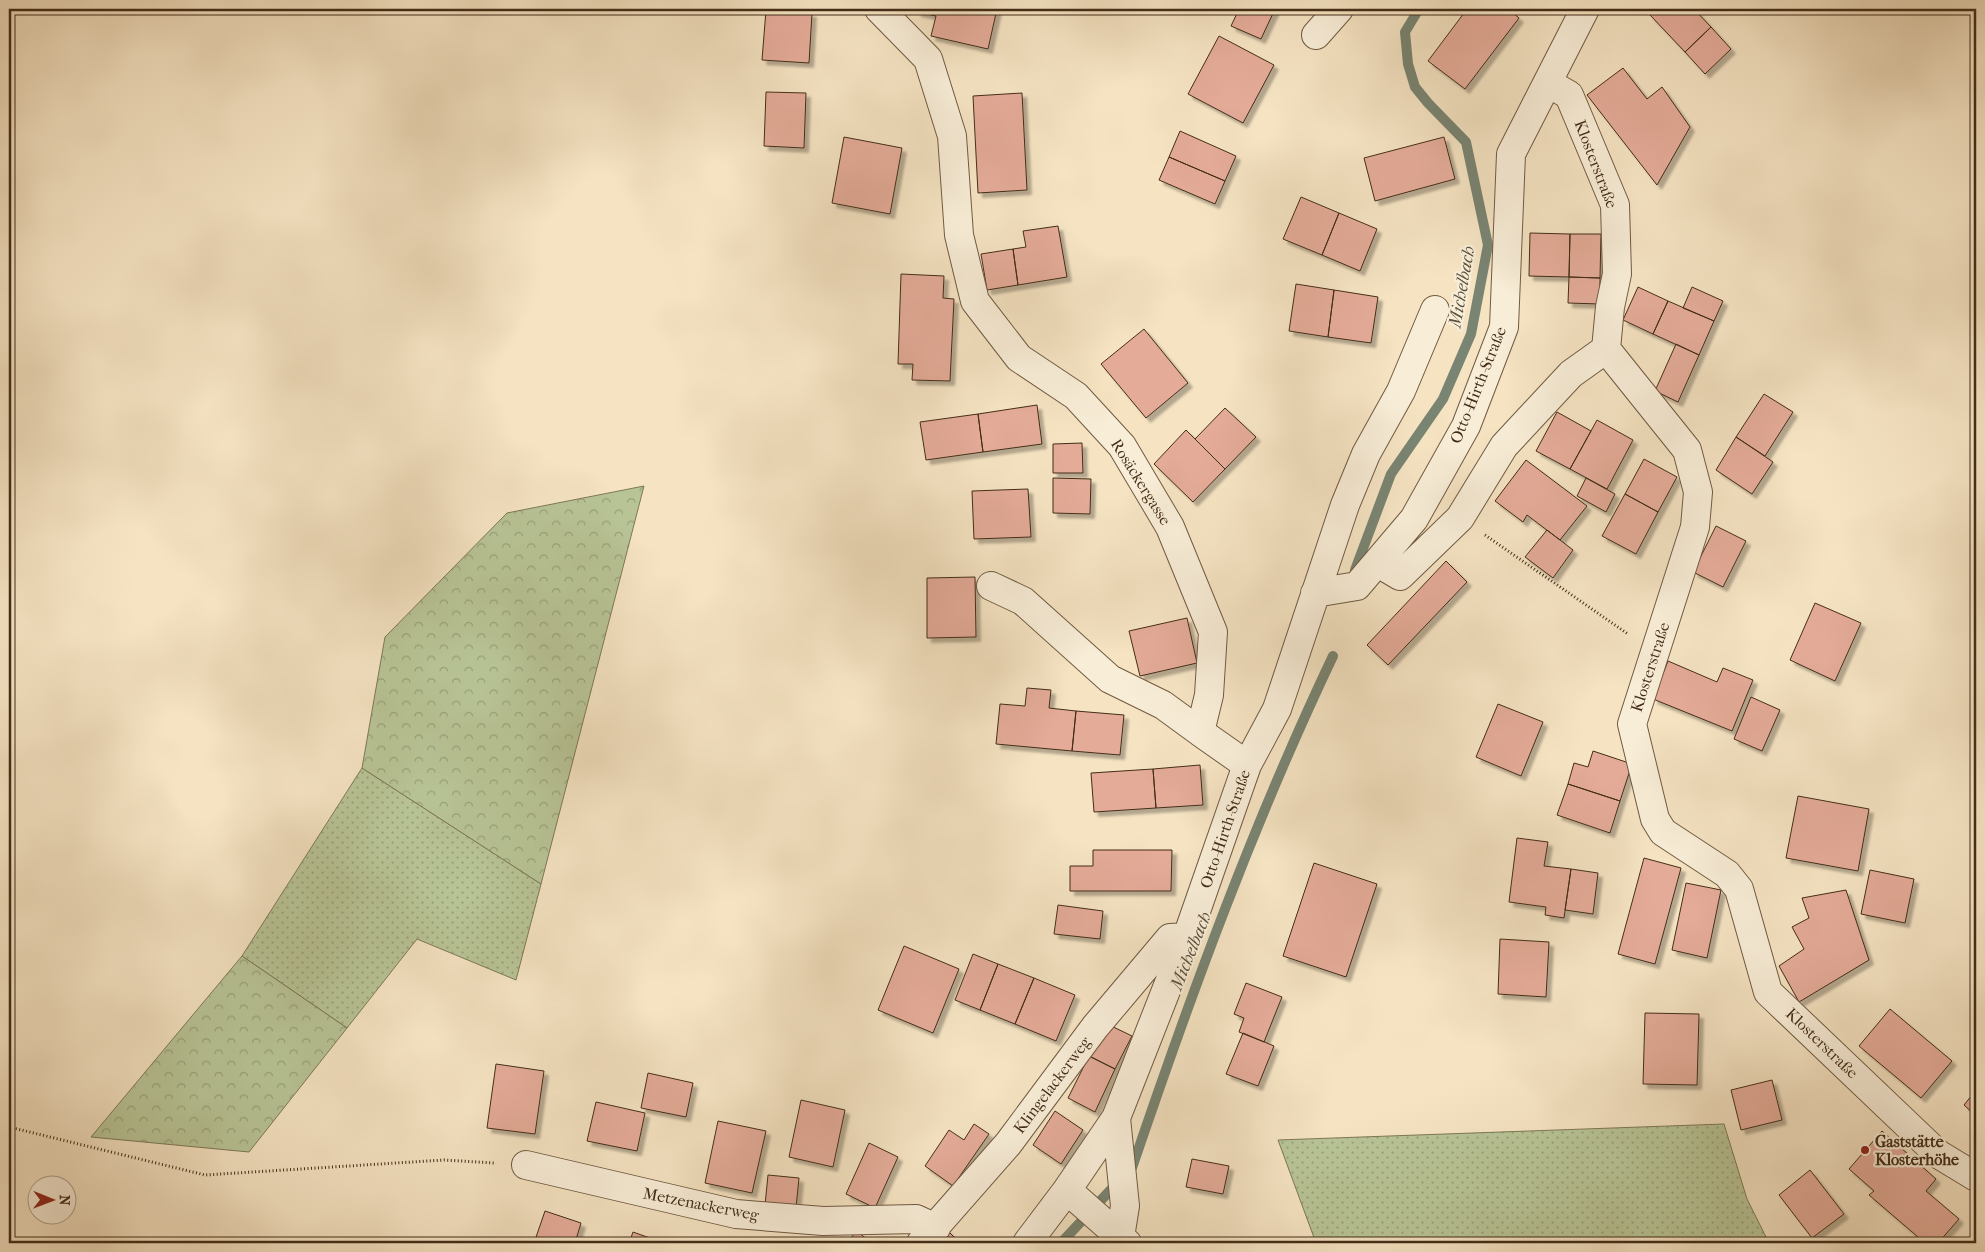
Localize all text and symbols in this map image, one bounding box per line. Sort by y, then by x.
street label: Klosterstraße [1570,117,1622,211]
water label: Michelbach [1444,245,1479,331]
street label: Otto-Hirth-Straße [1446,324,1510,446]
street label: Rosäckergasse [1107,435,1175,529]
street label: Klosterstraße [1627,620,1673,714]
street label: Otto-Hirth-Straße [1196,767,1254,891]
water label: Michelbach [1165,909,1216,995]
street label: Klosterstraße [1782,1004,1862,1082]
street label: Klingelackerweg [1009,1033,1095,1137]
place label: Gaststätte Klosterhöhe [1875,1132,1959,1169]
marker: Gaststätte Klosterhöhe [1859,1144,1871,1156]
north arrow [28,1174,78,1224]
street label: Metzenackerweg [641,1183,761,1225]
text: N [56,1195,73,1206]

